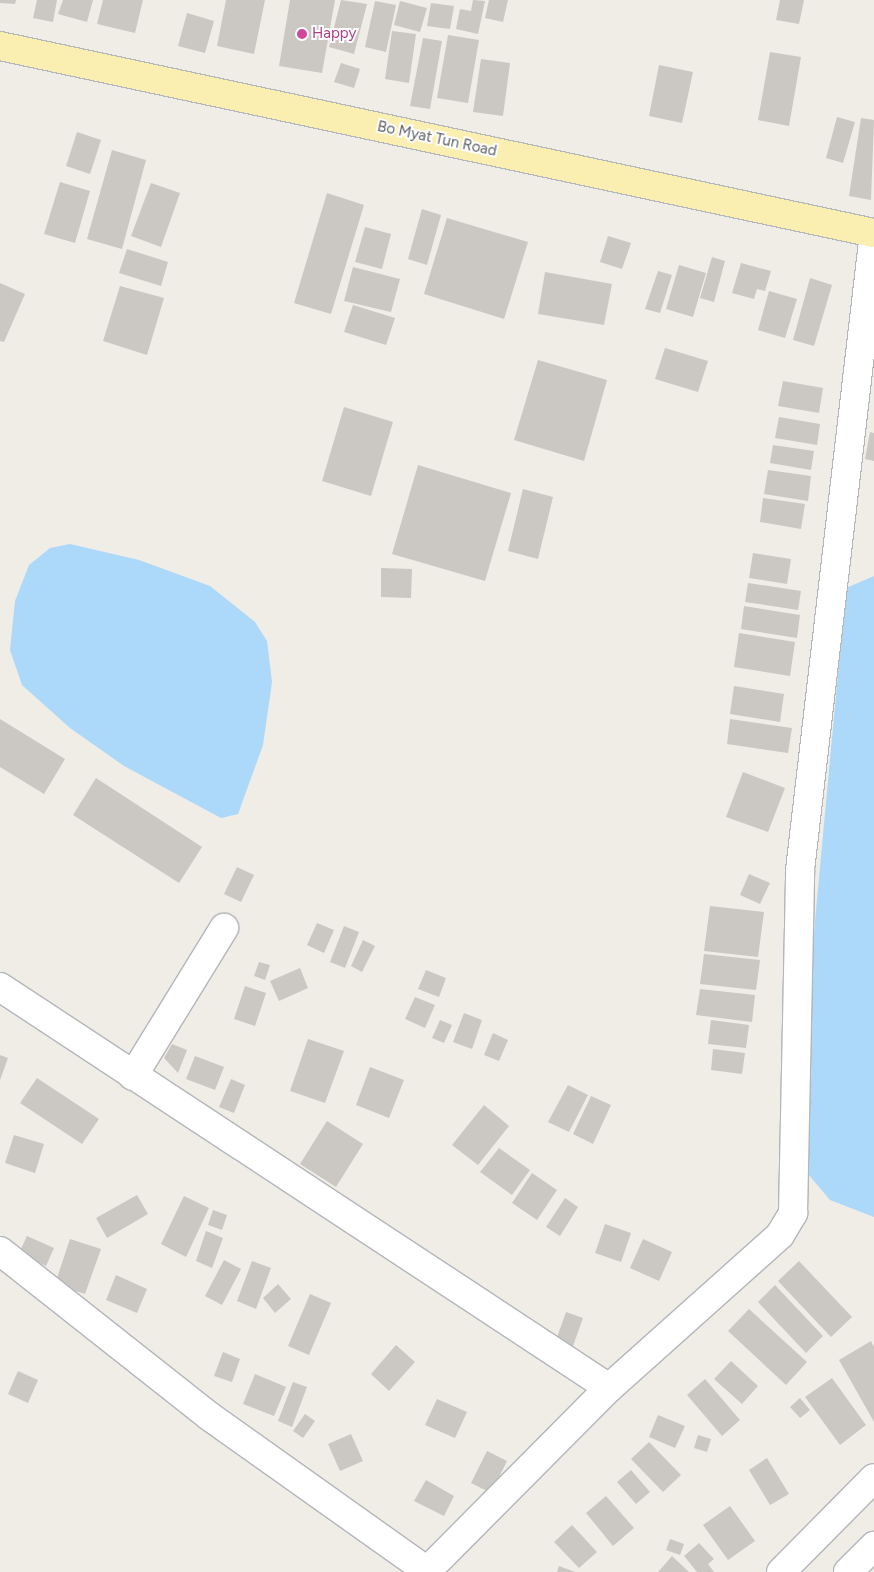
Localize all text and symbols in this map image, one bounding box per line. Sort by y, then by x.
place label: Happy [312,25,356,43]
marker: Happy [296,28,308,40]
street label: Bo Myat Tun Road [376,118,498,160]

